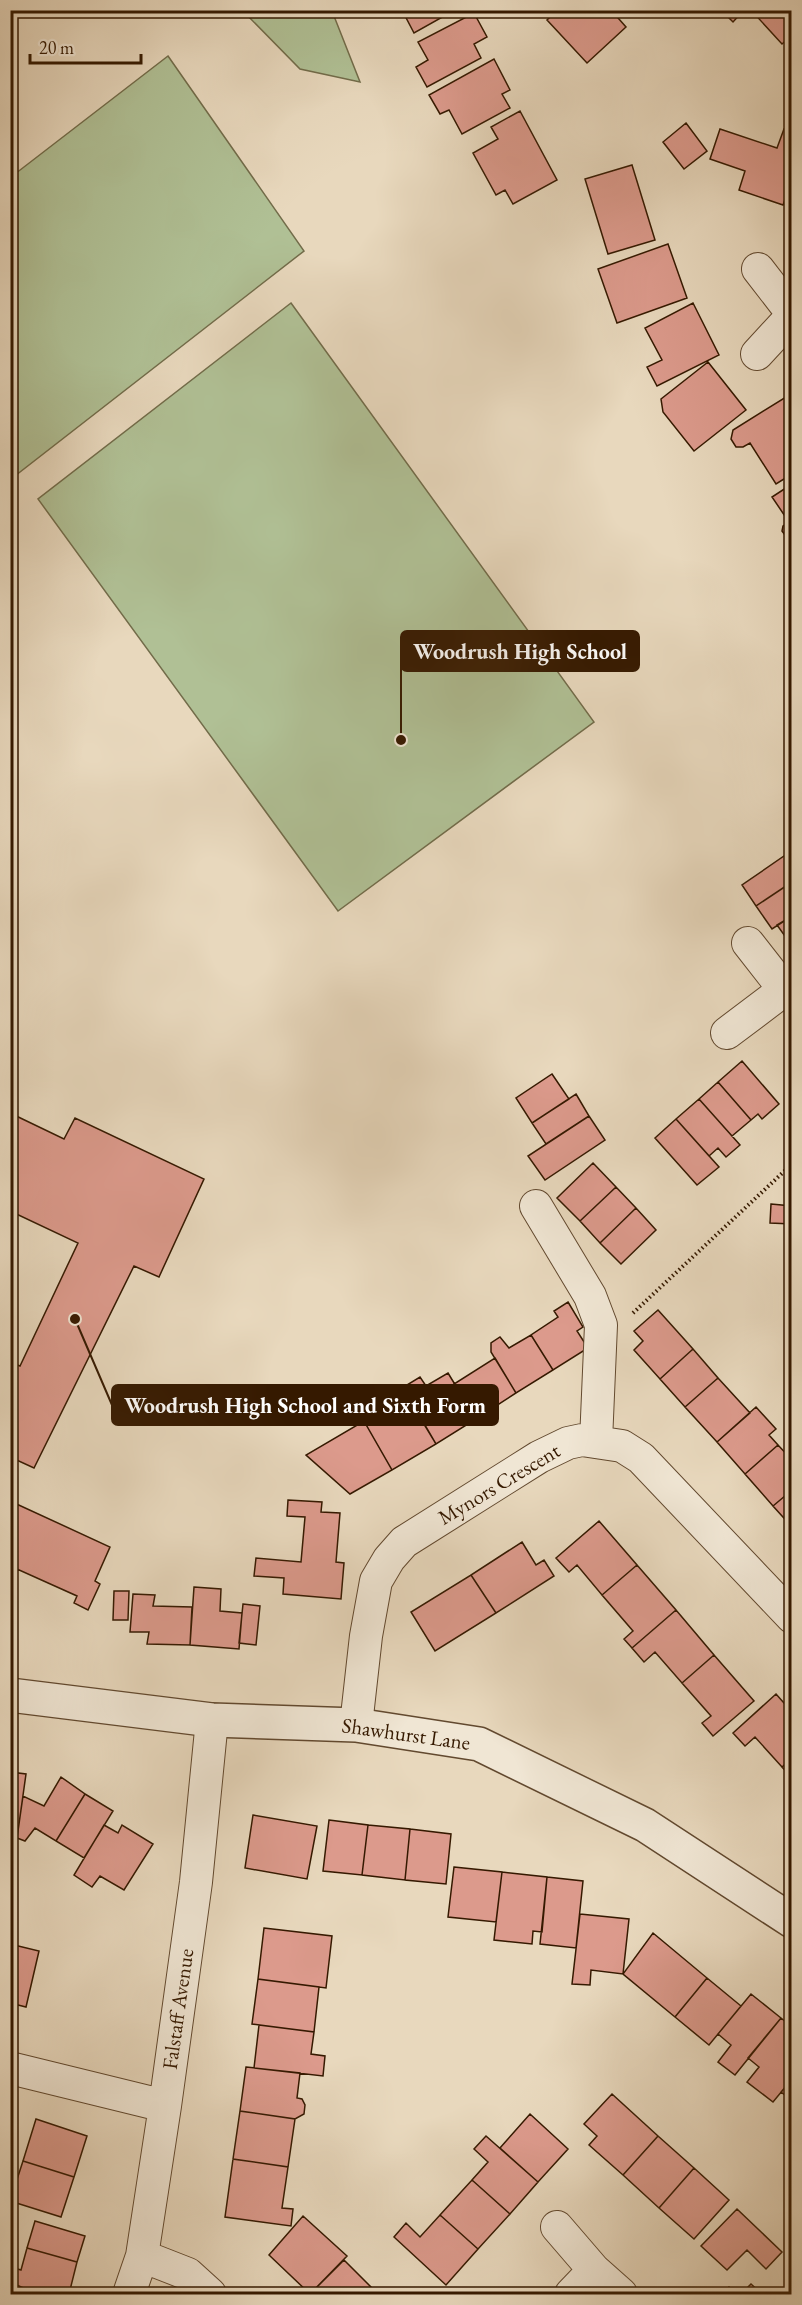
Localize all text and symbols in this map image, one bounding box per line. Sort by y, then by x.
scale bar [30,27,141,65]
text: 20 m [39,36,74,59]
callout: Woodrush High School [401,631,639,671]
text: Woodrush High School [413,637,627,666]
callout: Woodrush High School and Sixth Form [112,1385,498,1425]
text: Woodrush High School and Sixth Form [124,1391,486,1420]
street label: Mynors Crescent [433,1436,565,1531]
street label: Shawhurst Lane [340,1711,472,1756]
street label: Falstaff Avenue [156,1947,199,2071]

